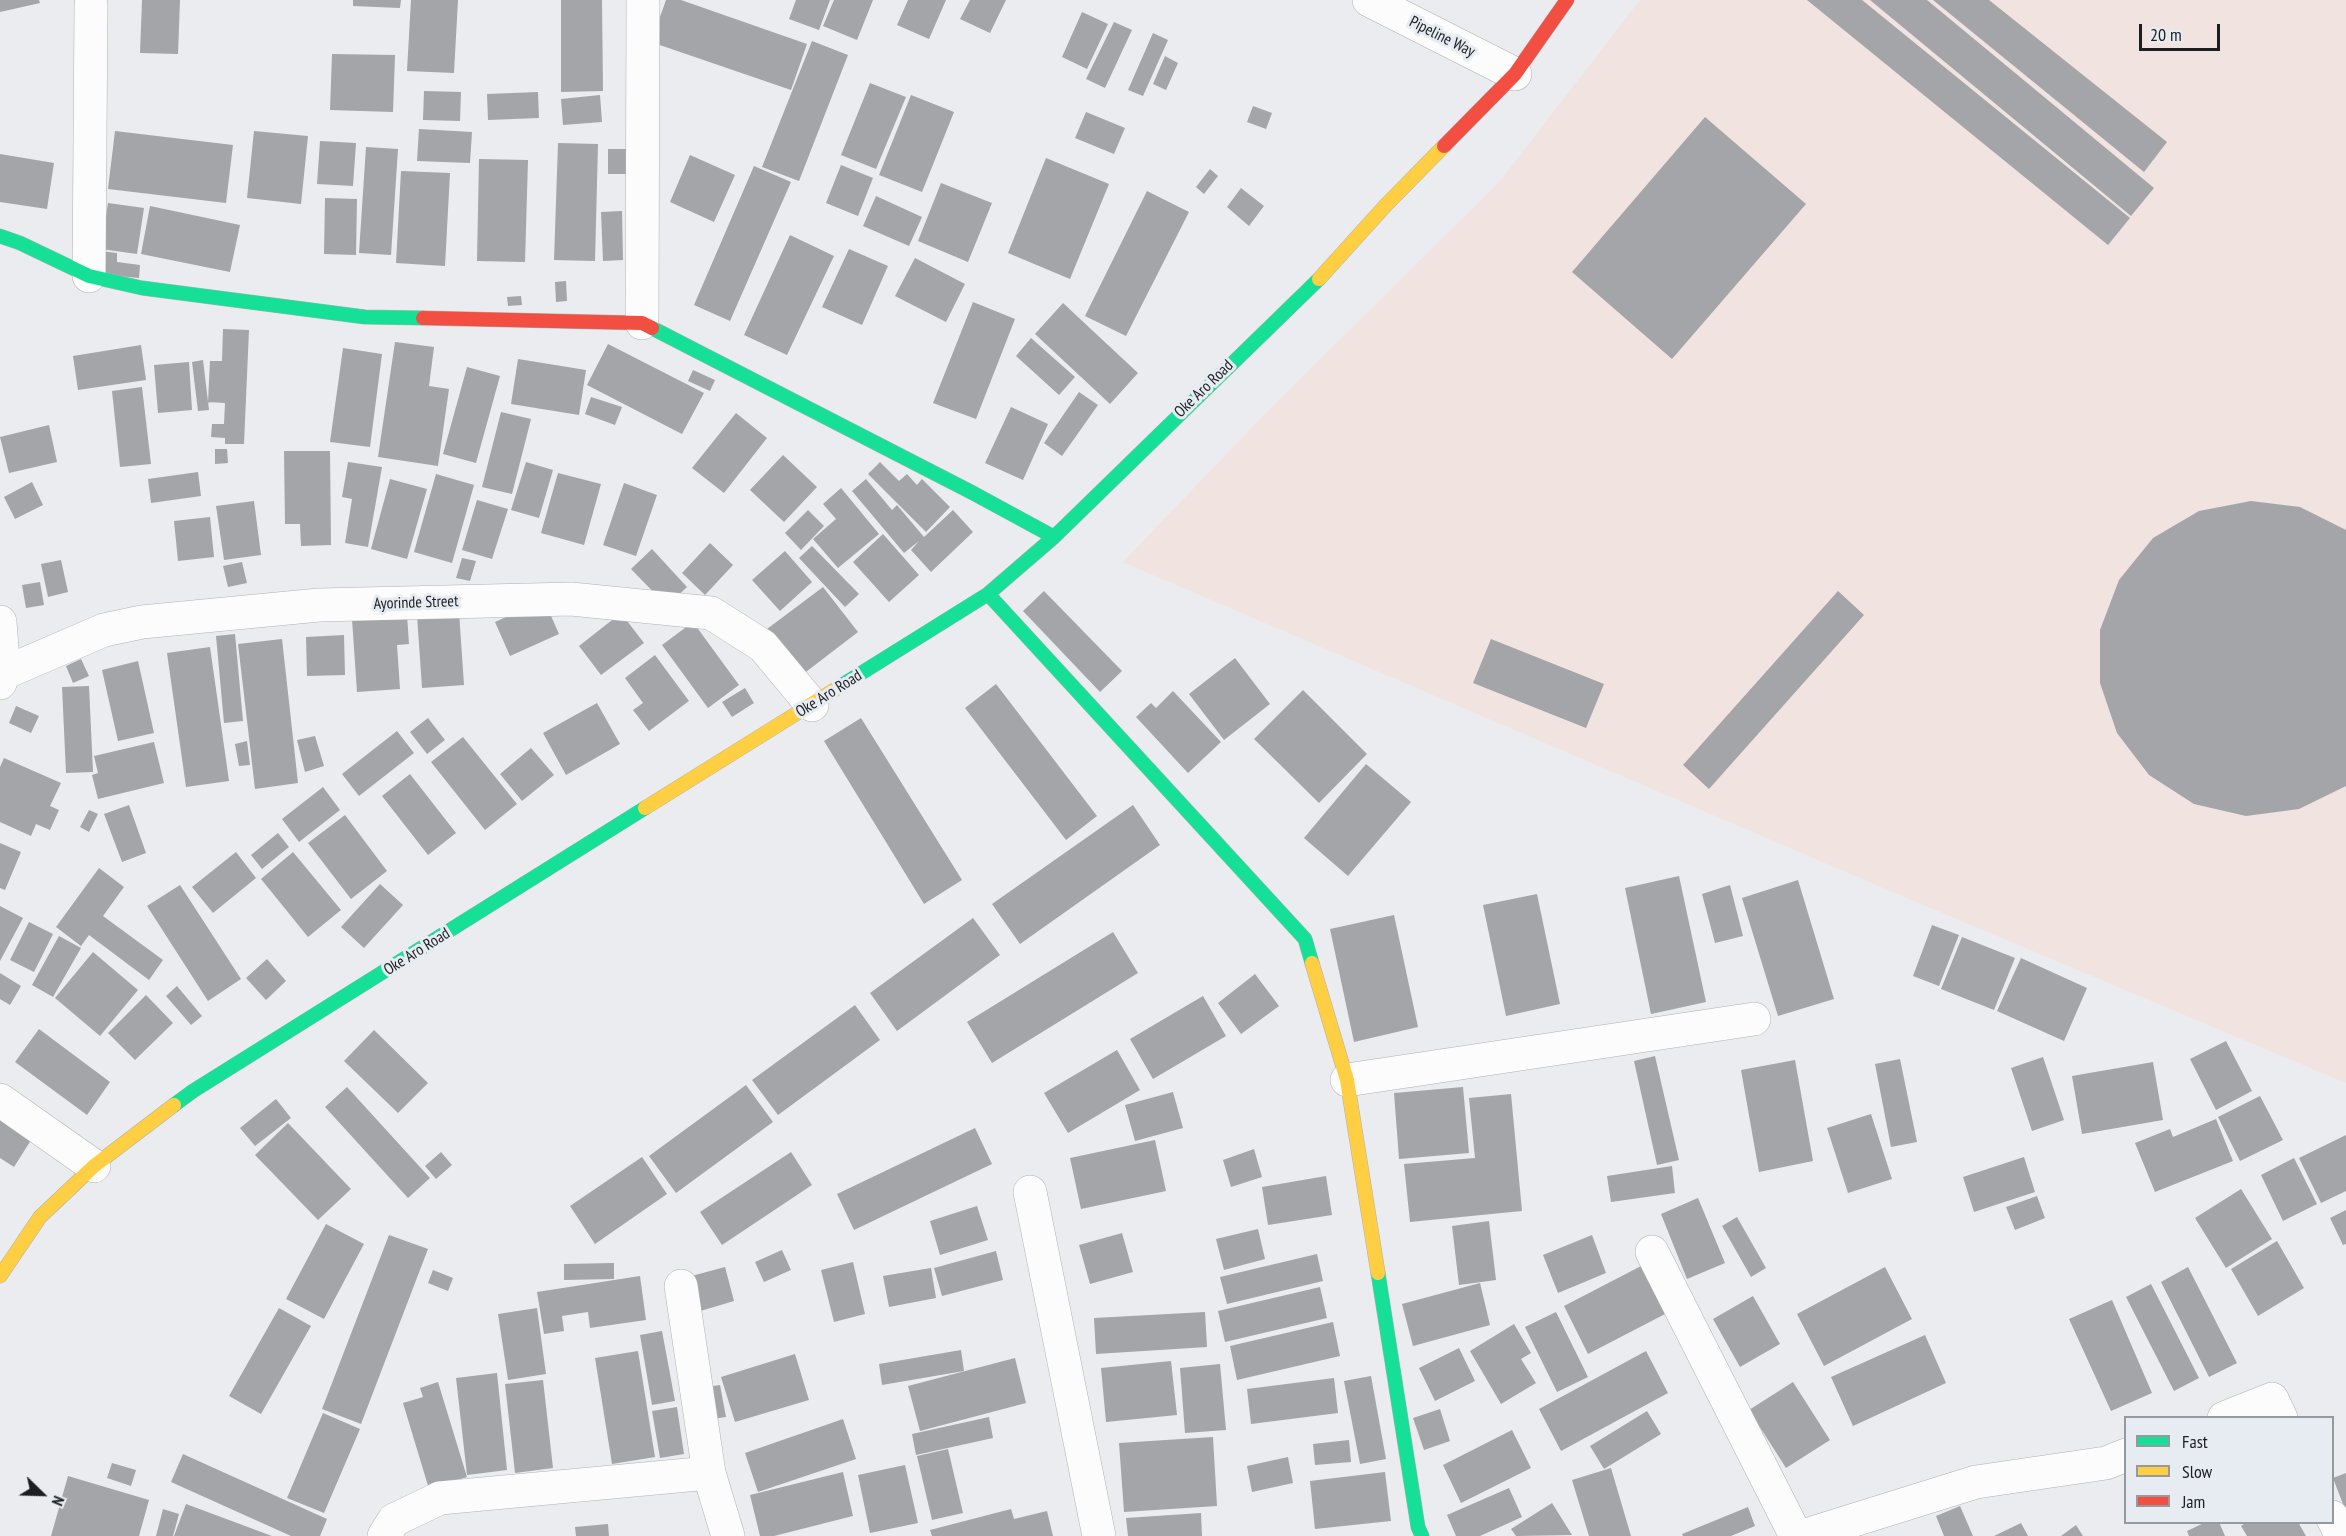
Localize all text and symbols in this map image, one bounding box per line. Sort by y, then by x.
street label: Pipeline Way [1406,12,1478,62]
scale bar [2142,12,2223,50]
text: 20 m [2150,23,2182,46]
street label: Oke Aro Road [1171,356,1237,422]
street label: Ayorinde Street [373,592,459,614]
street label: Oke Aro Road [792,666,866,722]
street label: Oke Aro Road [380,924,454,980]
legend [2124,1416,2334,1524]
text: Fast [2182,1430,2208,1453]
text: Slow [2182,1460,2212,1483]
north arrow [12,1464,72,1524]
text: Jam [2182,1490,2205,1513]
text: N [48,1493,69,1509]

